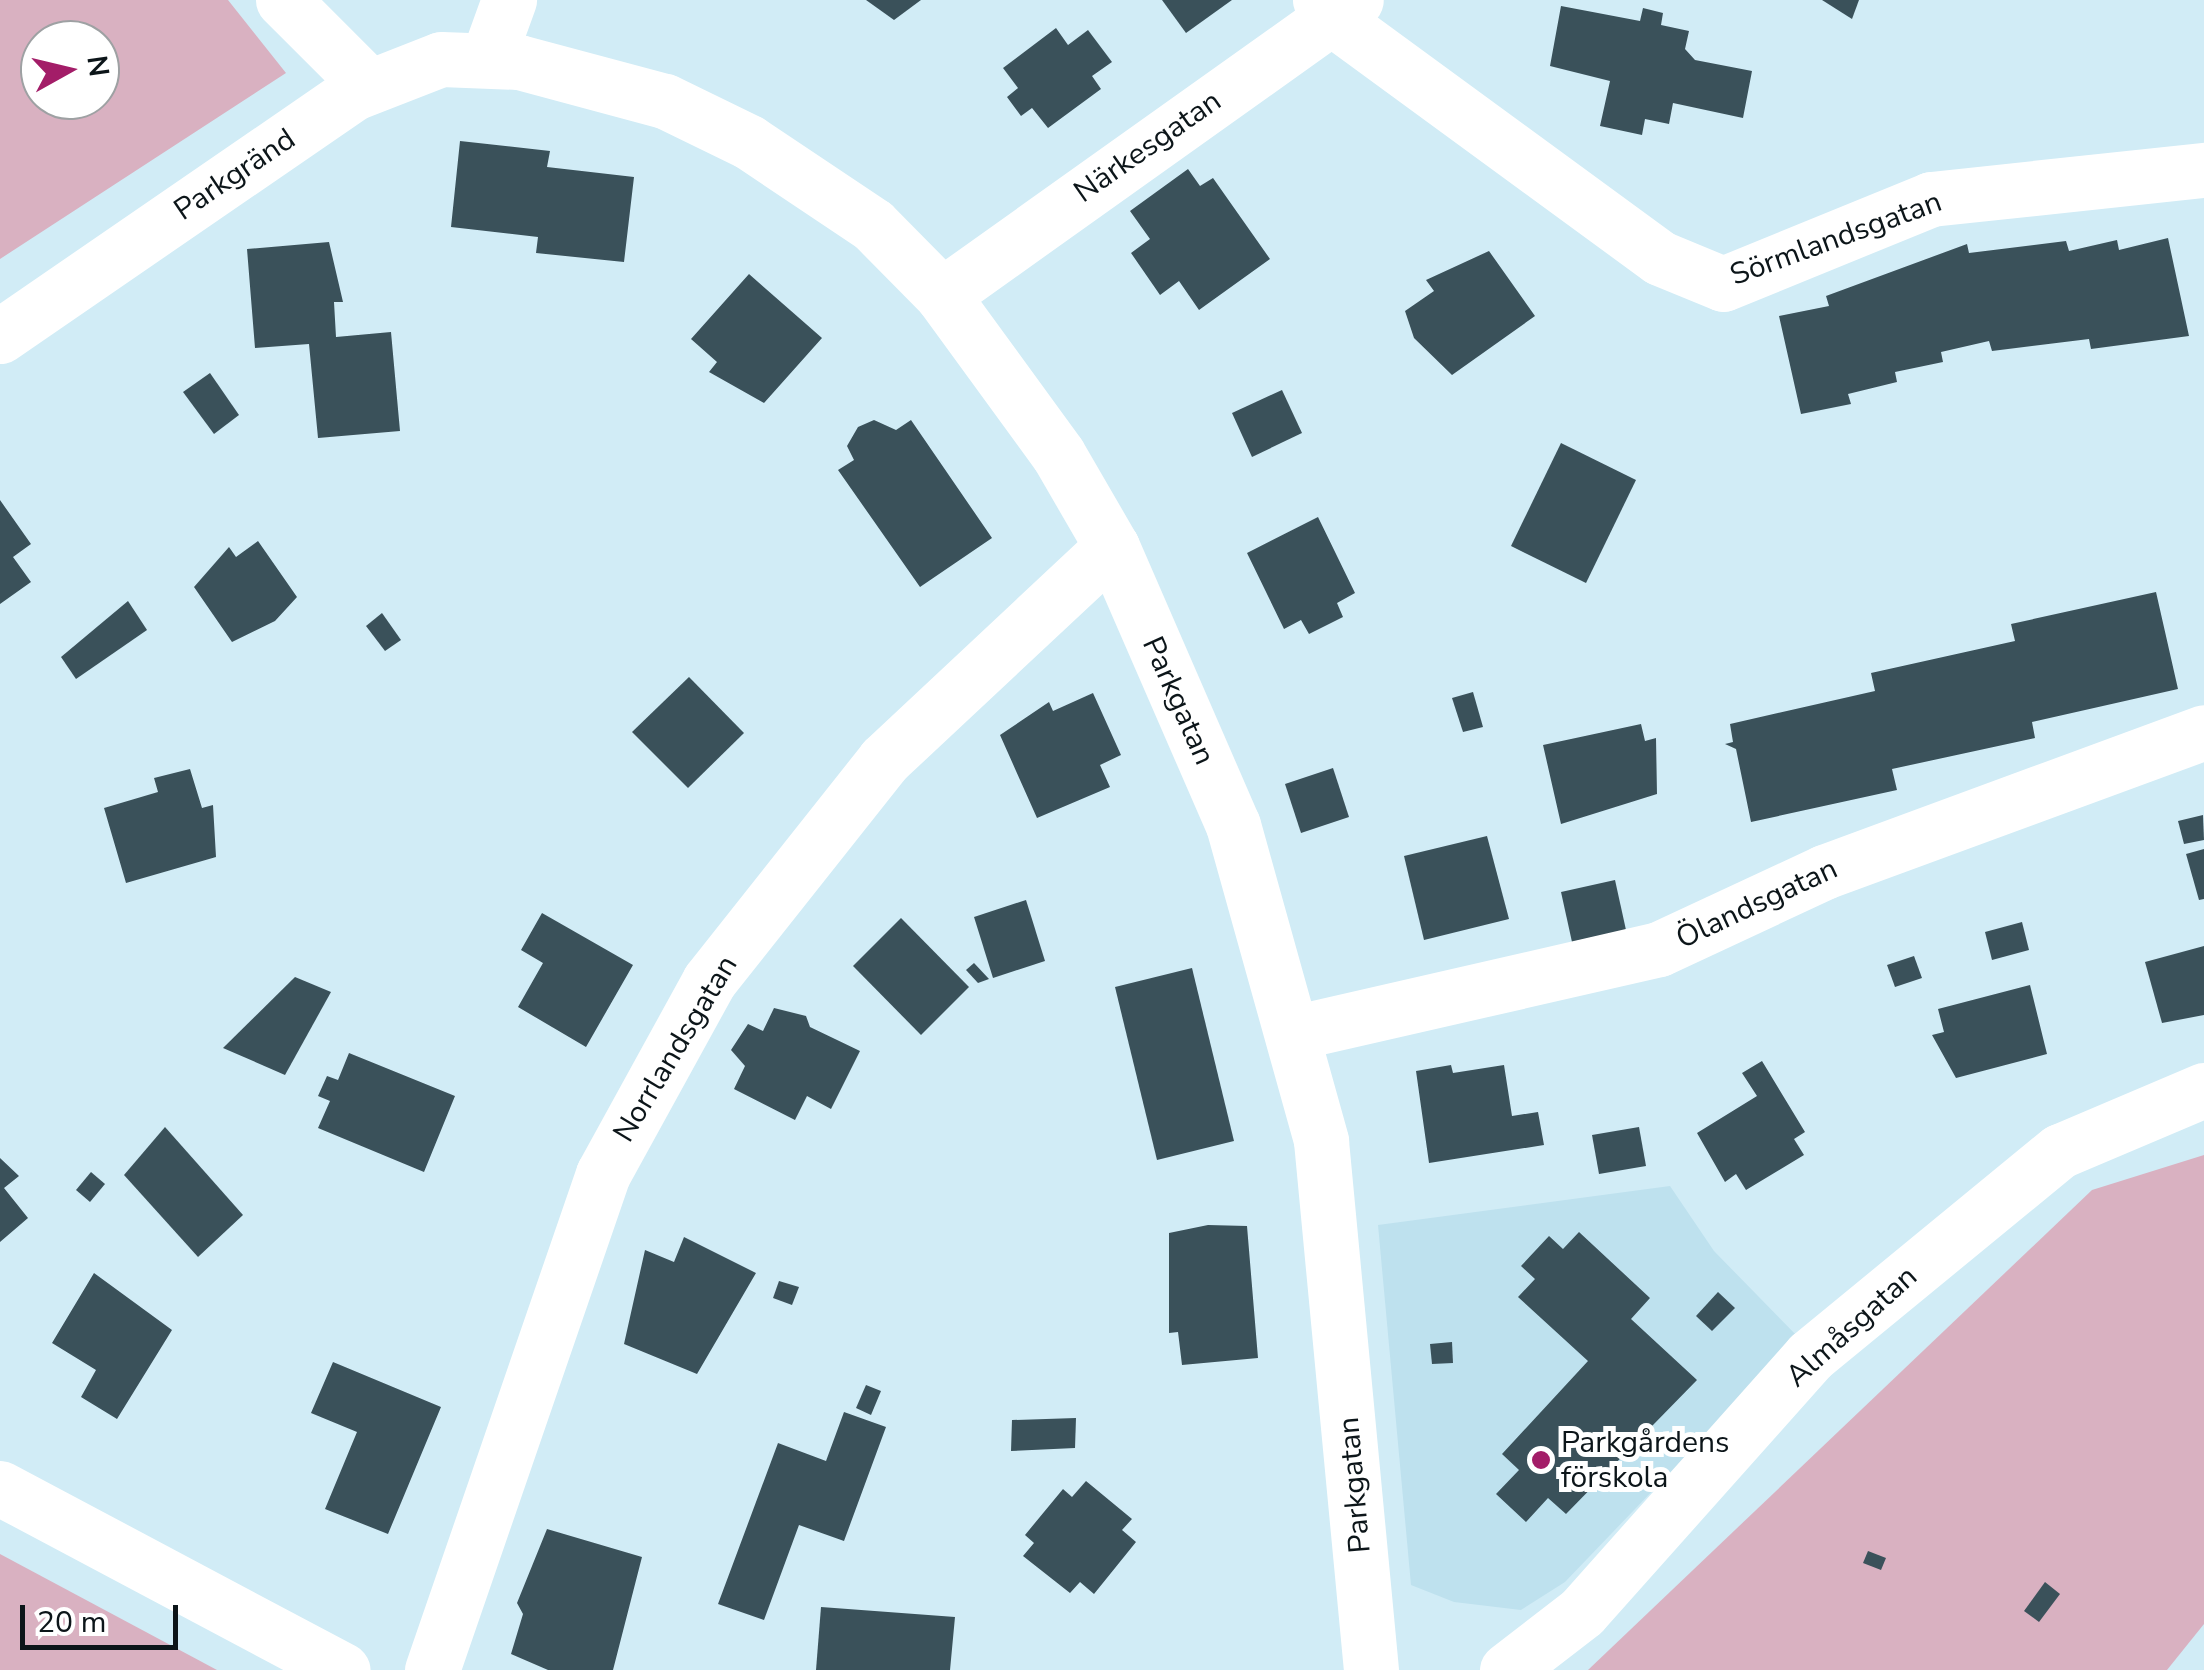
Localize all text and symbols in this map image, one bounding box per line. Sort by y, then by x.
north arrow [20,20,120,120]
text: N [77,53,118,79]
street label: Närkesgatan [1068,83,1228,211]
street label: Parkgränd [168,121,302,229]
street label: Sörmlandsgatan [1725,184,1947,294]
street label: Parkgatan [1134,631,1222,771]
street label: Ölandsgatan [1671,851,1843,957]
street label: Norrlandsgatan [606,949,746,1149]
street label: Almåsgatan [1779,1259,1925,1395]
street label: Parkgatan [1331,1415,1379,1555]
place label: Parkgårdens förskola [1561,1425,1729,1496]
marker: Parkgårdens förskola [1530,1449,1552,1471]
scale bar [25,1585,182,1647]
text: 20 m [37,1602,106,1643]

